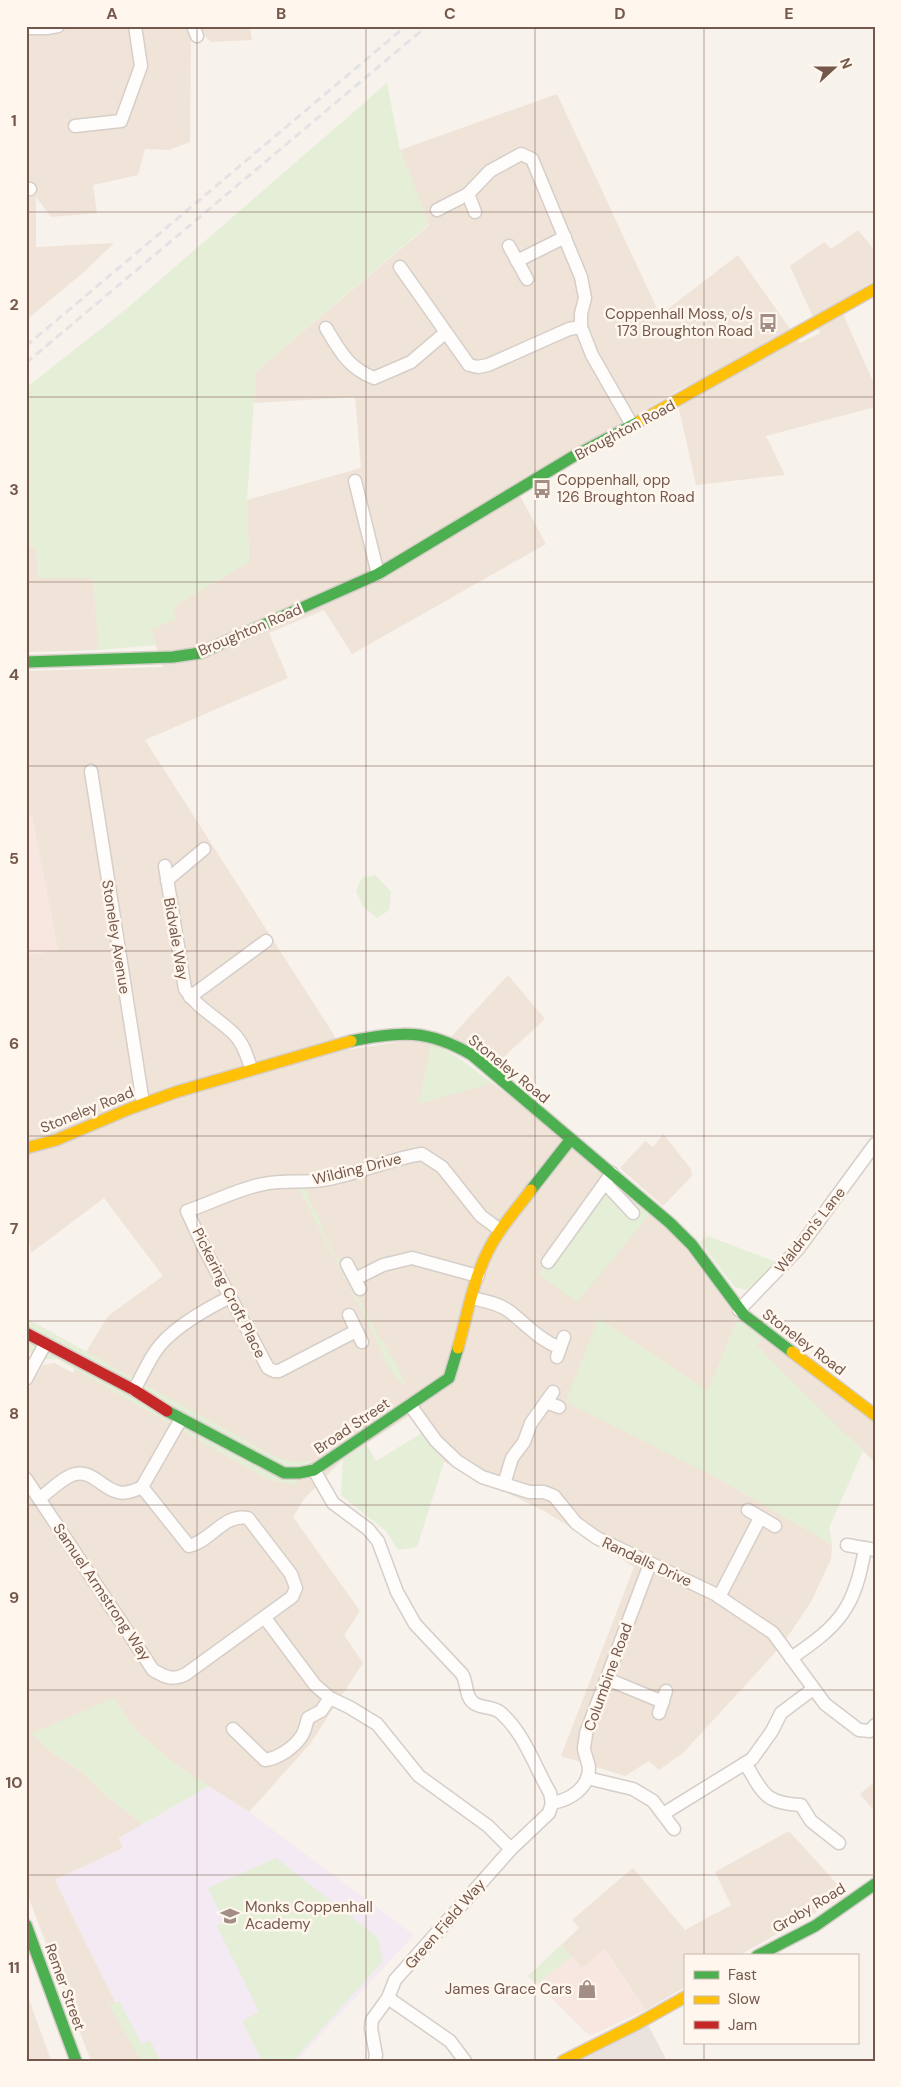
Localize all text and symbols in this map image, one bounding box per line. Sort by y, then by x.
text: A [106,3,118,24]
text: B [276,3,286,24]
text: C [444,3,456,24]
text: D [614,3,626,24]
text: E [784,3,794,24]
north arrow [808,42,858,92]
text: N [836,55,856,71]
text: 1 [11,110,17,131]
text: 2 [9,294,19,315]
place label: Coppenhall Moss, o/s 173 Broughton Road [605,304,753,341]
bus stop icon: Coppenhall Moss, o/s 173 Broughton Road [757,312,779,334]
street label: Broughton Road [571,395,679,465]
place label: Coppenhall, opp 126 Broughton Road [557,470,695,507]
bus stop icon: Coppenhall, opp 126 Broughton Road [531,478,553,500]
text: 3 [9,479,19,500]
street label: Broughton Road [195,599,305,661]
text: 4 [9,664,19,685]
text: 5 [9,848,19,869]
street label: Stoneley Avenue [97,879,135,995]
street label: Bidvale Way [159,896,193,983]
street label: Stoneley Road [464,1030,554,1108]
text: 6 [9,1033,19,1054]
street label: Stoneley Road [37,1082,137,1138]
street label: Wilding Drive [310,1148,404,1190]
street label: Waldron's Lane [770,1183,850,1277]
text: 7 [10,1218,19,1239]
street label: Pickering Croft Place [187,1224,271,1362]
street label: Stoneley Road [758,1304,850,1380]
street label: Broad Street [310,1393,394,1459]
text: 8 [9,1403,19,1424]
street label: Samuel Armstrong Way [48,1519,156,1665]
street label: Randalls Drive [599,1532,695,1592]
text: 9 [9,1587,19,1608]
street label: Columbine Road [579,1620,637,1734]
text: 10 [5,1772,23,1793]
street label: Green Field Way [400,1874,490,1973]
street label: Groby Road [769,1878,849,1938]
place label: Monks Coppenhall Academy [245,1897,373,1934]
school or university icon: Monks Coppenhall Academy [219,1905,241,1927]
street label: Remer Street [40,1941,90,2033]
legend [684,1954,858,2044]
text: 11 [8,1957,20,1978]
text: Fast [728,1965,757,1985]
shop icon: James Grace Cars [576,1978,598,2000]
place label: James Grace Cars [445,1979,572,1999]
text: Slow [728,1989,761,2009]
text: Jam [728,2015,757,2035]

